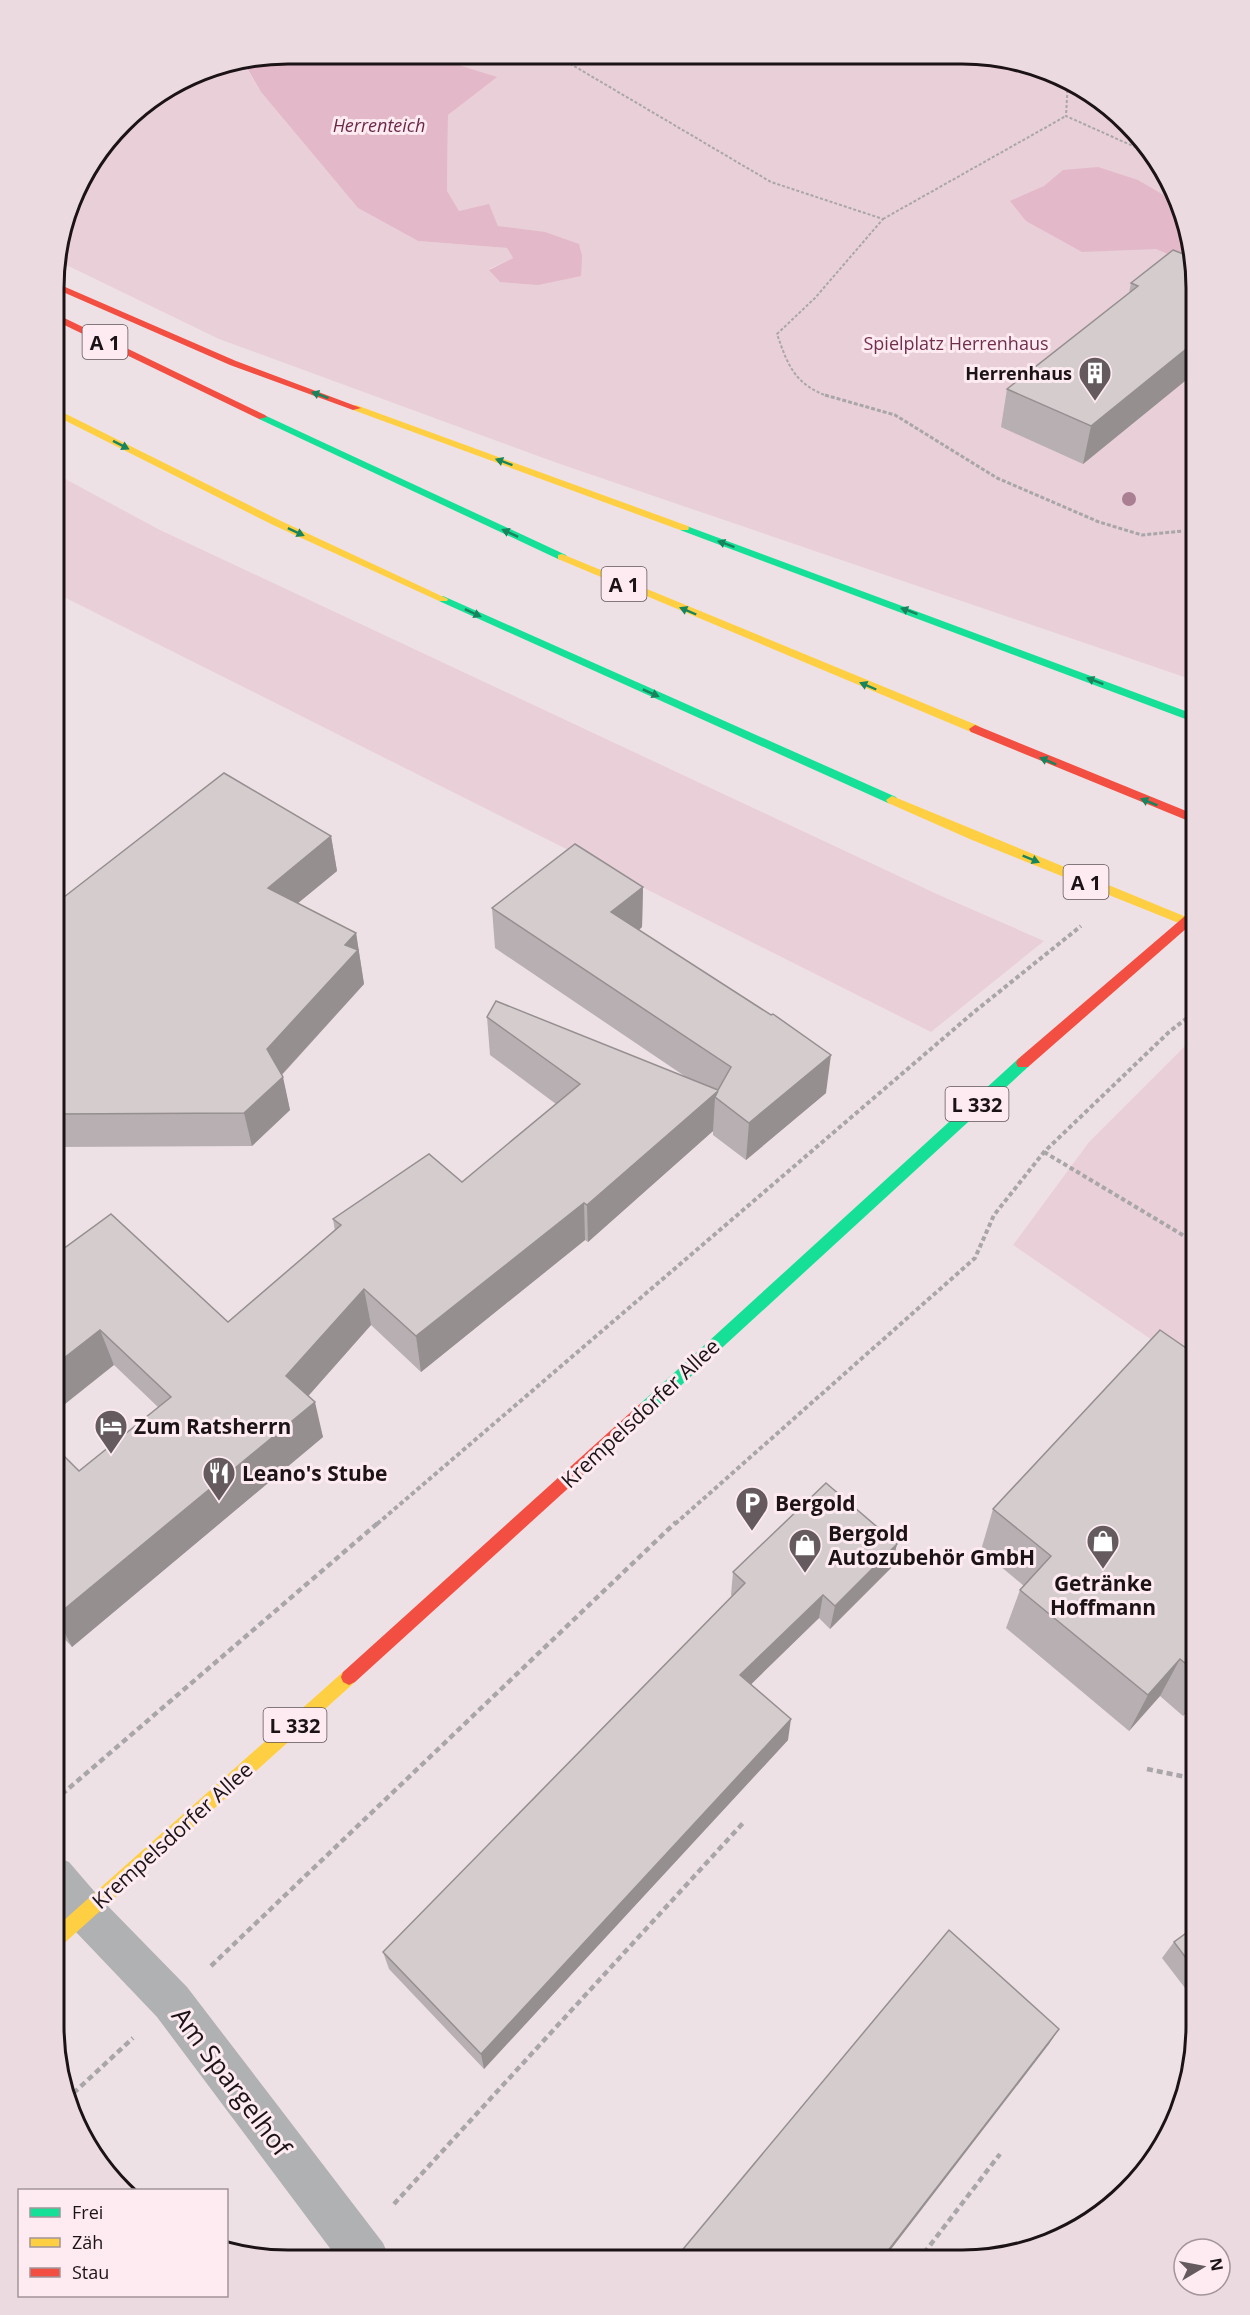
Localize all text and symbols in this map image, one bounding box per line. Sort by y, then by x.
water label: Herrenteich [333,113,425,137]
road number: A 1 [82,325,128,359]
park label: Spielplatz Herrenhaus [863,331,1049,355]
building icon: Herrenhaus [1077,355,1113,402]
place label: Herrenhaus [965,361,1072,385]
one-way arrow [311,390,329,400]
one-way arrow [113,440,130,450]
one-way arrow [494,457,512,467]
one-way arrow [288,527,305,536]
one-way arrow [501,529,518,538]
one-way arrow [717,539,735,548]
road number: A 1 [602,567,646,601]
one-way arrow [679,606,697,616]
one-way arrow [900,606,918,615]
one-way arrow [465,608,482,617]
one-way arrow [1086,675,1104,685]
one-way arrow [859,681,877,691]
one-way arrow [643,688,660,697]
one-way arrow [1039,756,1057,766]
one-way arrow [1140,797,1158,806]
one-way arrow [1022,854,1040,864]
road number: A 1 [1064,865,1108,899]
road number: L 332 [946,1087,1008,1121]
street label: Krempelsdorfer Allee [555,1332,725,1494]
hotel icon: Zum Ratsherrn [93,1408,129,1455]
place label: Zum Ratsherrn [134,1412,291,1440]
restaurant icon: Leano's Stube [201,1455,237,1502]
place label: Leano's Stube [242,1459,387,1487]
parking icon: Bergold [734,1485,770,1532]
place label: Bergold [775,1489,856,1517]
place label: Bergold Autozubehör GmbH [828,1519,1035,1571]
shop icon: Getränke Hoffmann [1085,1523,1121,1570]
shop icon: Bergold Autozubehör GmbH [787,1527,823,1574]
place label: Getränke Hoffmann [1050,1569,1156,1621]
road number: L 332 [264,1708,326,1742]
street label: Krempelsdorfer Allee [86,1755,258,1915]
street label: Am Spargelhof [164,1999,301,2164]
legend [18,2189,228,2297]
text: Frei [72,2200,103,2224]
text: Zäh [72,2230,103,2254]
north arrow [1172,2237,1232,2297]
text: N [1205,2256,1229,2273]
text: Stau [72,2260,109,2284]

